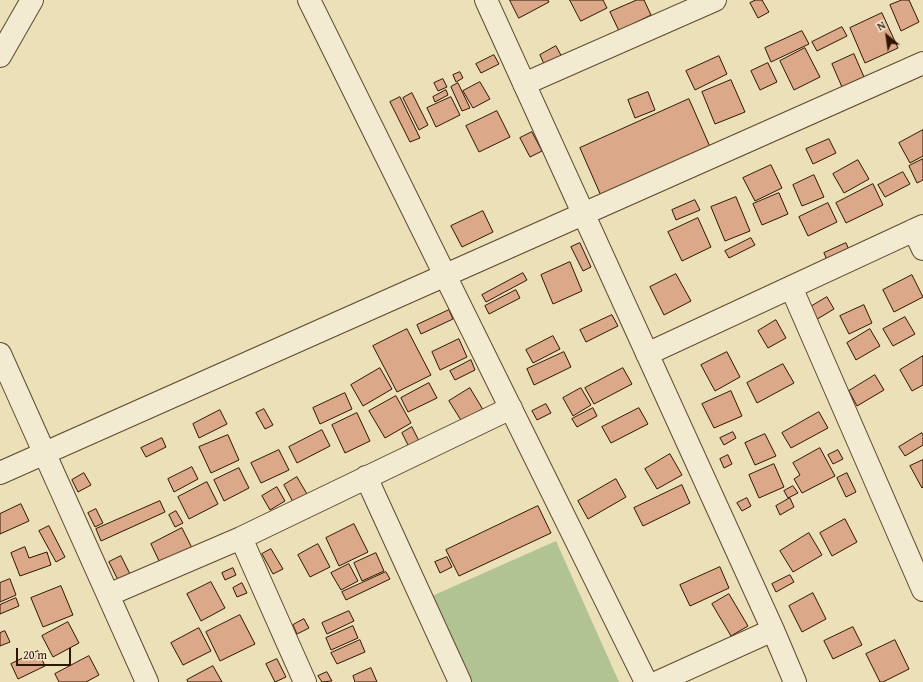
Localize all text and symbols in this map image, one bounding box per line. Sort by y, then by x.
north arrow [867,16,907,56]
text: N [874,17,888,34]
scale bar [18,640,73,666]
text: 20 m [23,646,47,663]

